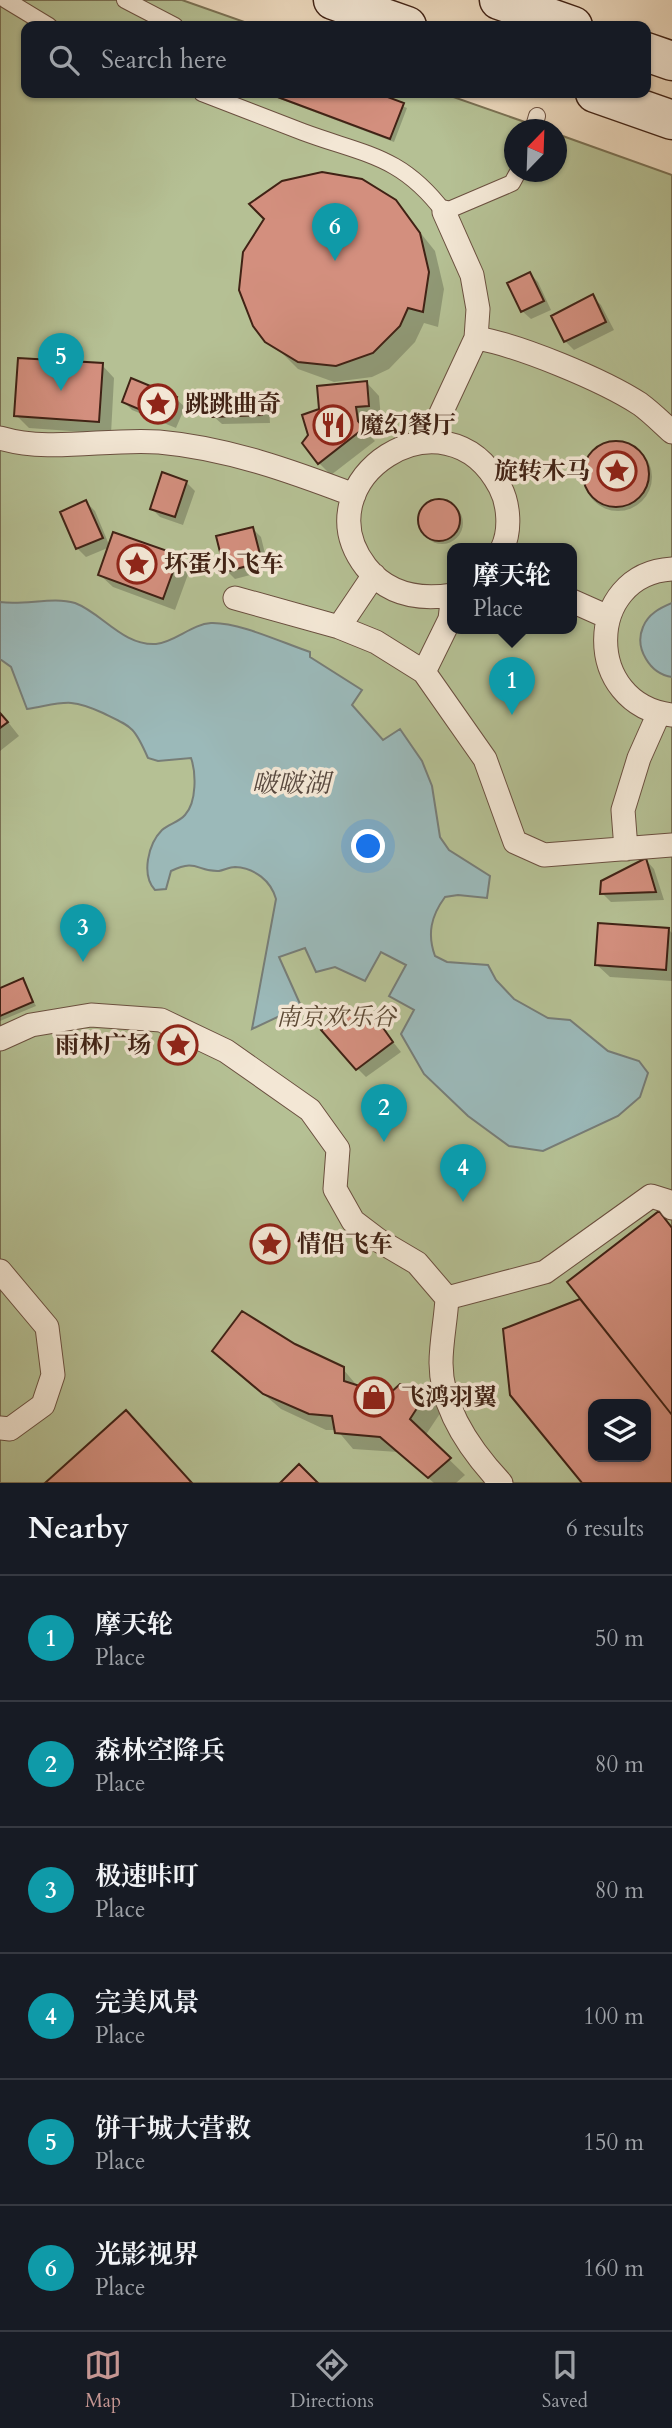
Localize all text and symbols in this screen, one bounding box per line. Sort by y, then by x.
search box [21,21,651,98]
icon: search [45,41,83,79]
text: Search here [101,42,227,77]
north arrow [504,119,567,182]
pin: 6 [312,203,358,261]
pin: 5 [38,333,84,391]
place icon: 跳跳曲奇 [137,383,179,425]
place label: 跳跳曲奇 [185,388,281,421]
restaurant icon: 魔幻餐厅 [312,404,354,446]
place label: 魔幻餐厅 [360,409,456,442]
place icon: 旋转木马 [596,450,638,492]
place label: 旋转木马 [494,455,590,488]
place icon: 坏蛋小飞车 [116,543,158,585]
popup [447,543,577,634]
place label: 坏蛋小飞车 [164,548,284,581]
text: 摩天轮 [473,558,551,593]
text: Place [473,593,523,624]
pin: 1 [489,657,535,715]
water label: 啵啵湖 [252,766,334,801]
your location [351,829,385,863]
pin: 3 [60,904,106,962]
park label: 南京欢乐谷 [276,1001,398,1034]
place icon: 雨林广场 [157,1024,199,1066]
place label: 雨林广场 [55,1029,151,1062]
pin: 2 [361,1084,407,1142]
pin: 4 [440,1144,486,1202]
place icon: 情侣飞车 [249,1223,291,1265]
place label: 情侣飞车 [297,1228,393,1261]
shop icon: 飞鸿羽翼 [353,1376,395,1418]
place label: 飞鸿羽翼 [401,1381,497,1414]
map controls [588,1399,651,1462]
button: layers [588,1399,651,1462]
text: Nearby [28,1508,129,1549]
text: 6 results [566,1513,644,1544]
text: 摩天轮 [95,1607,173,1642]
text: 1 [45,1623,57,1654]
text: 50 m [595,1623,644,1654]
text: Place [95,1642,145,1673]
text: 森林空降兵 [95,1733,225,1768]
text: 2 [45,1749,57,1780]
text: 80 m [595,1749,644,1780]
text: Place [95,1768,145,1799]
text: 极速咔叮 [95,1859,199,1894]
text: 3 [45,1875,57,1906]
text: 80 m [595,1875,644,1906]
text: Place [95,1894,145,1925]
text: 完美风景 [95,1985,199,2020]
text: 4 [45,2001,57,2032]
text: 100 m [583,2001,644,2032]
text: Place [95,2020,145,2051]
text: 饼干城大营救 [95,2111,251,2146]
text: 5 [45,2127,57,2158]
text: 150 m [583,2127,644,2158]
text: Place [95,2146,145,2177]
text: 光影视界 [95,2237,199,2272]
text: 6 [45,2253,57,2284]
text: 160 m [583,2253,644,2284]
text: Place [95,2272,145,2303]
tab: Map [84,2346,122,2414]
tab: Directions [290,2346,374,2414]
tab: Saved [542,2346,588,2414]

